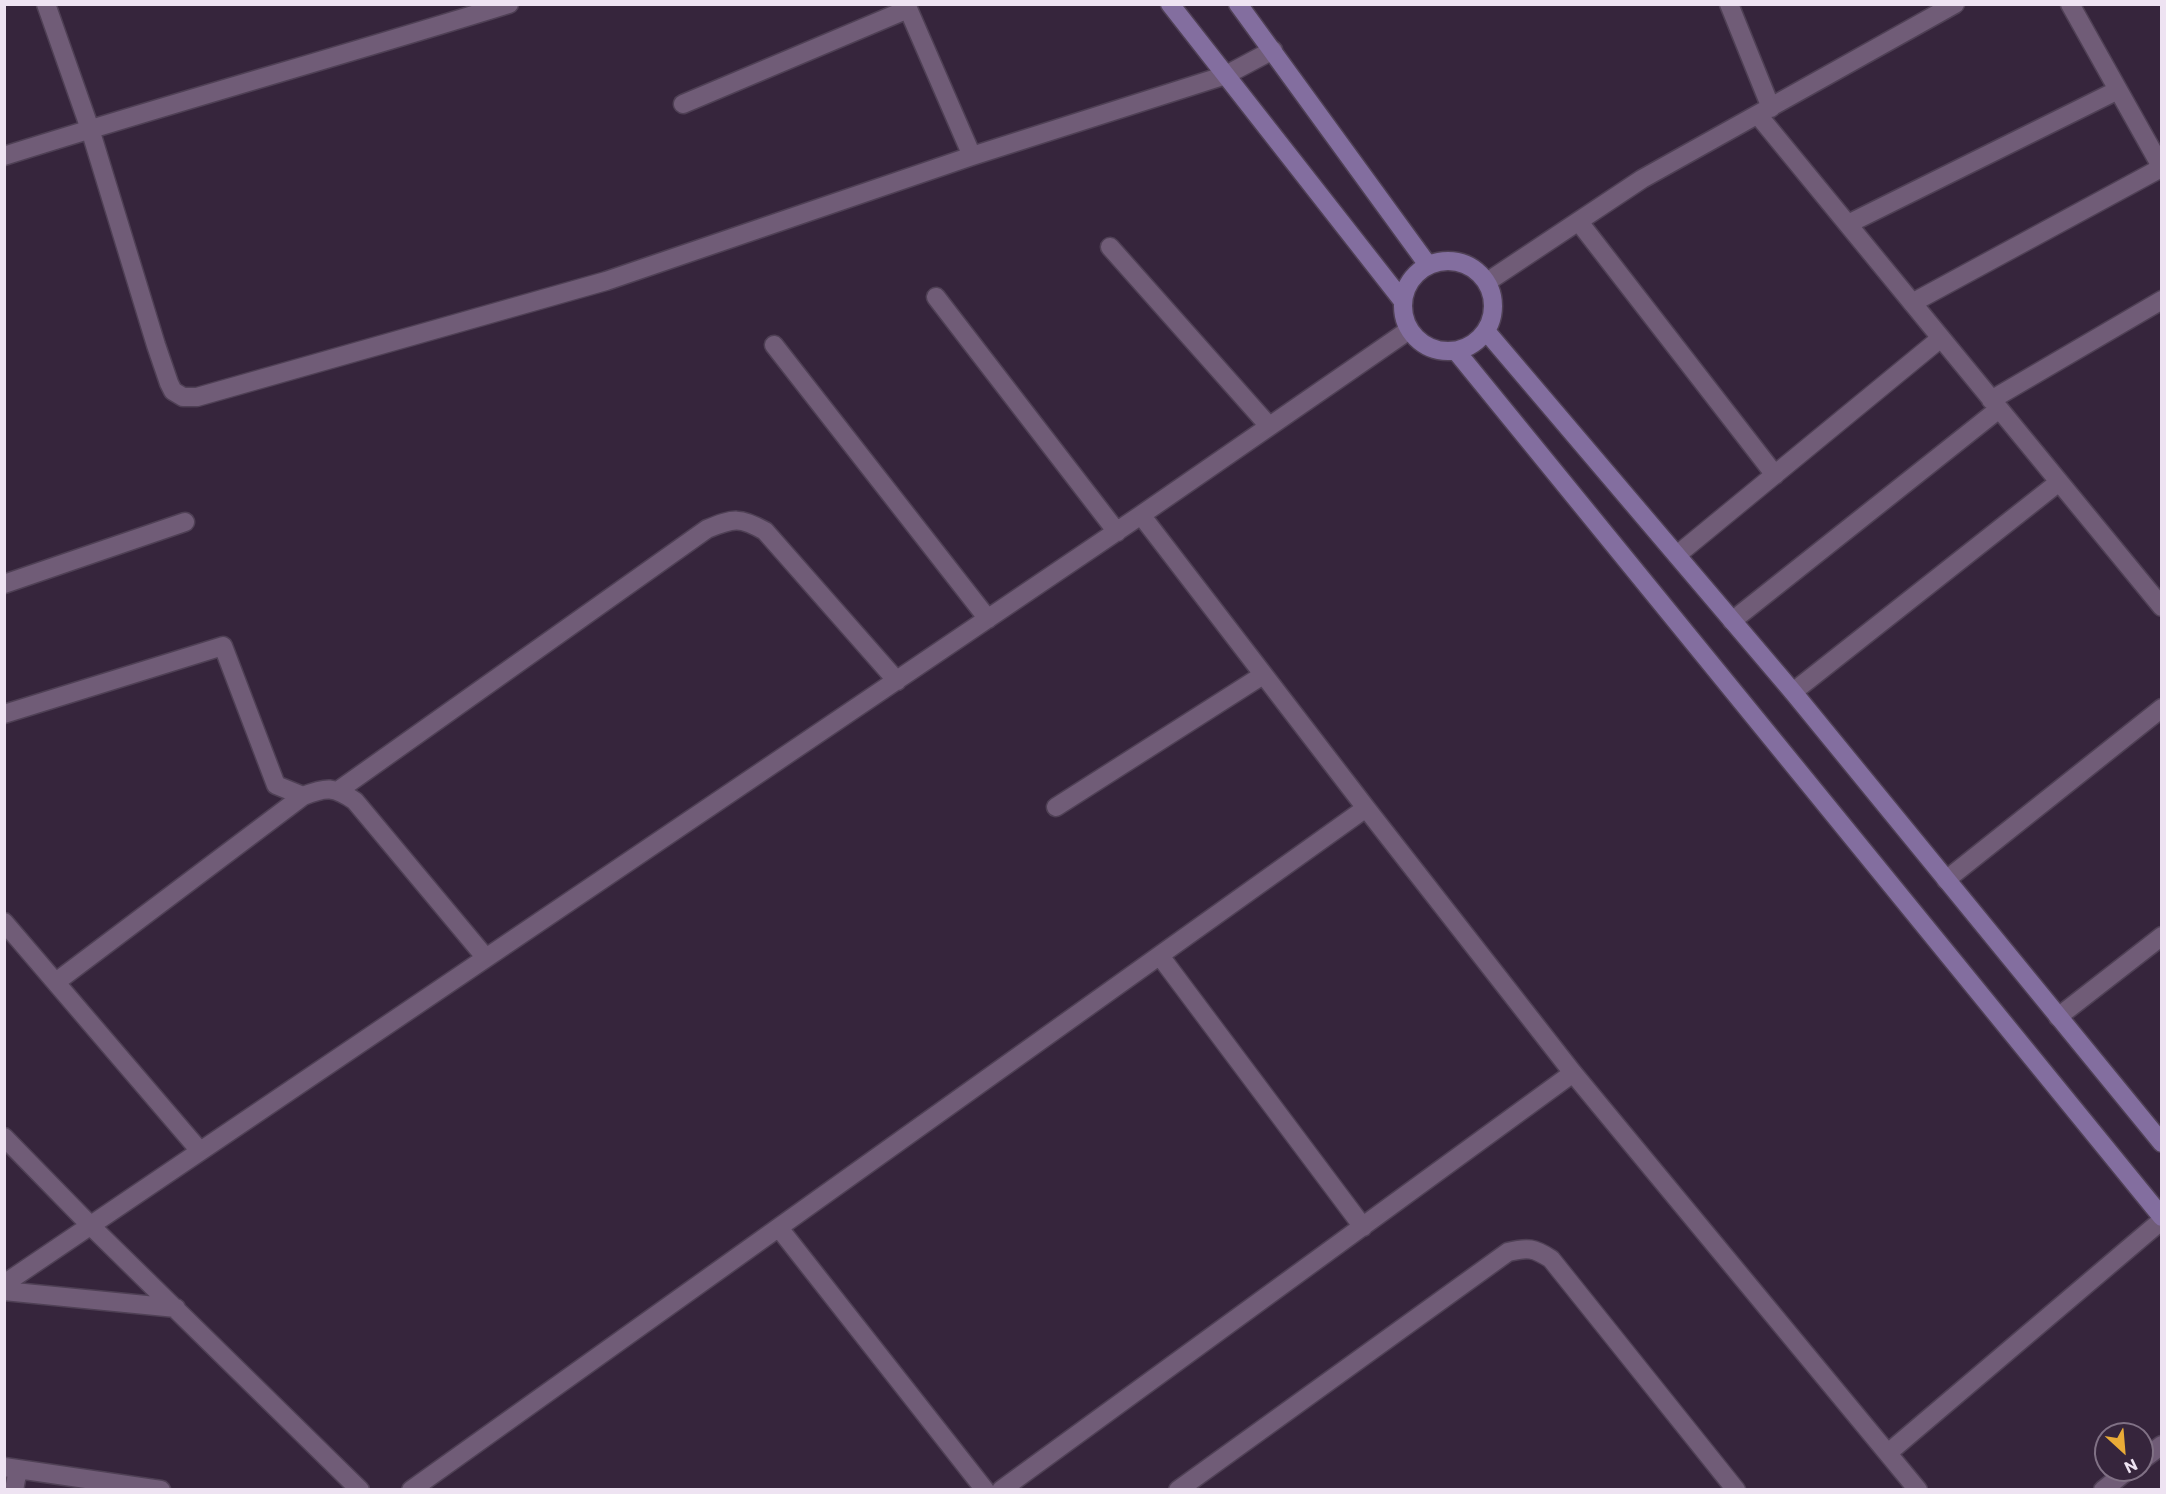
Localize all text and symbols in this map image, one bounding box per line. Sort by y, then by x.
north arrow [2094,1422,2154,1482]
text: N [2122,1456,2141,1478]

